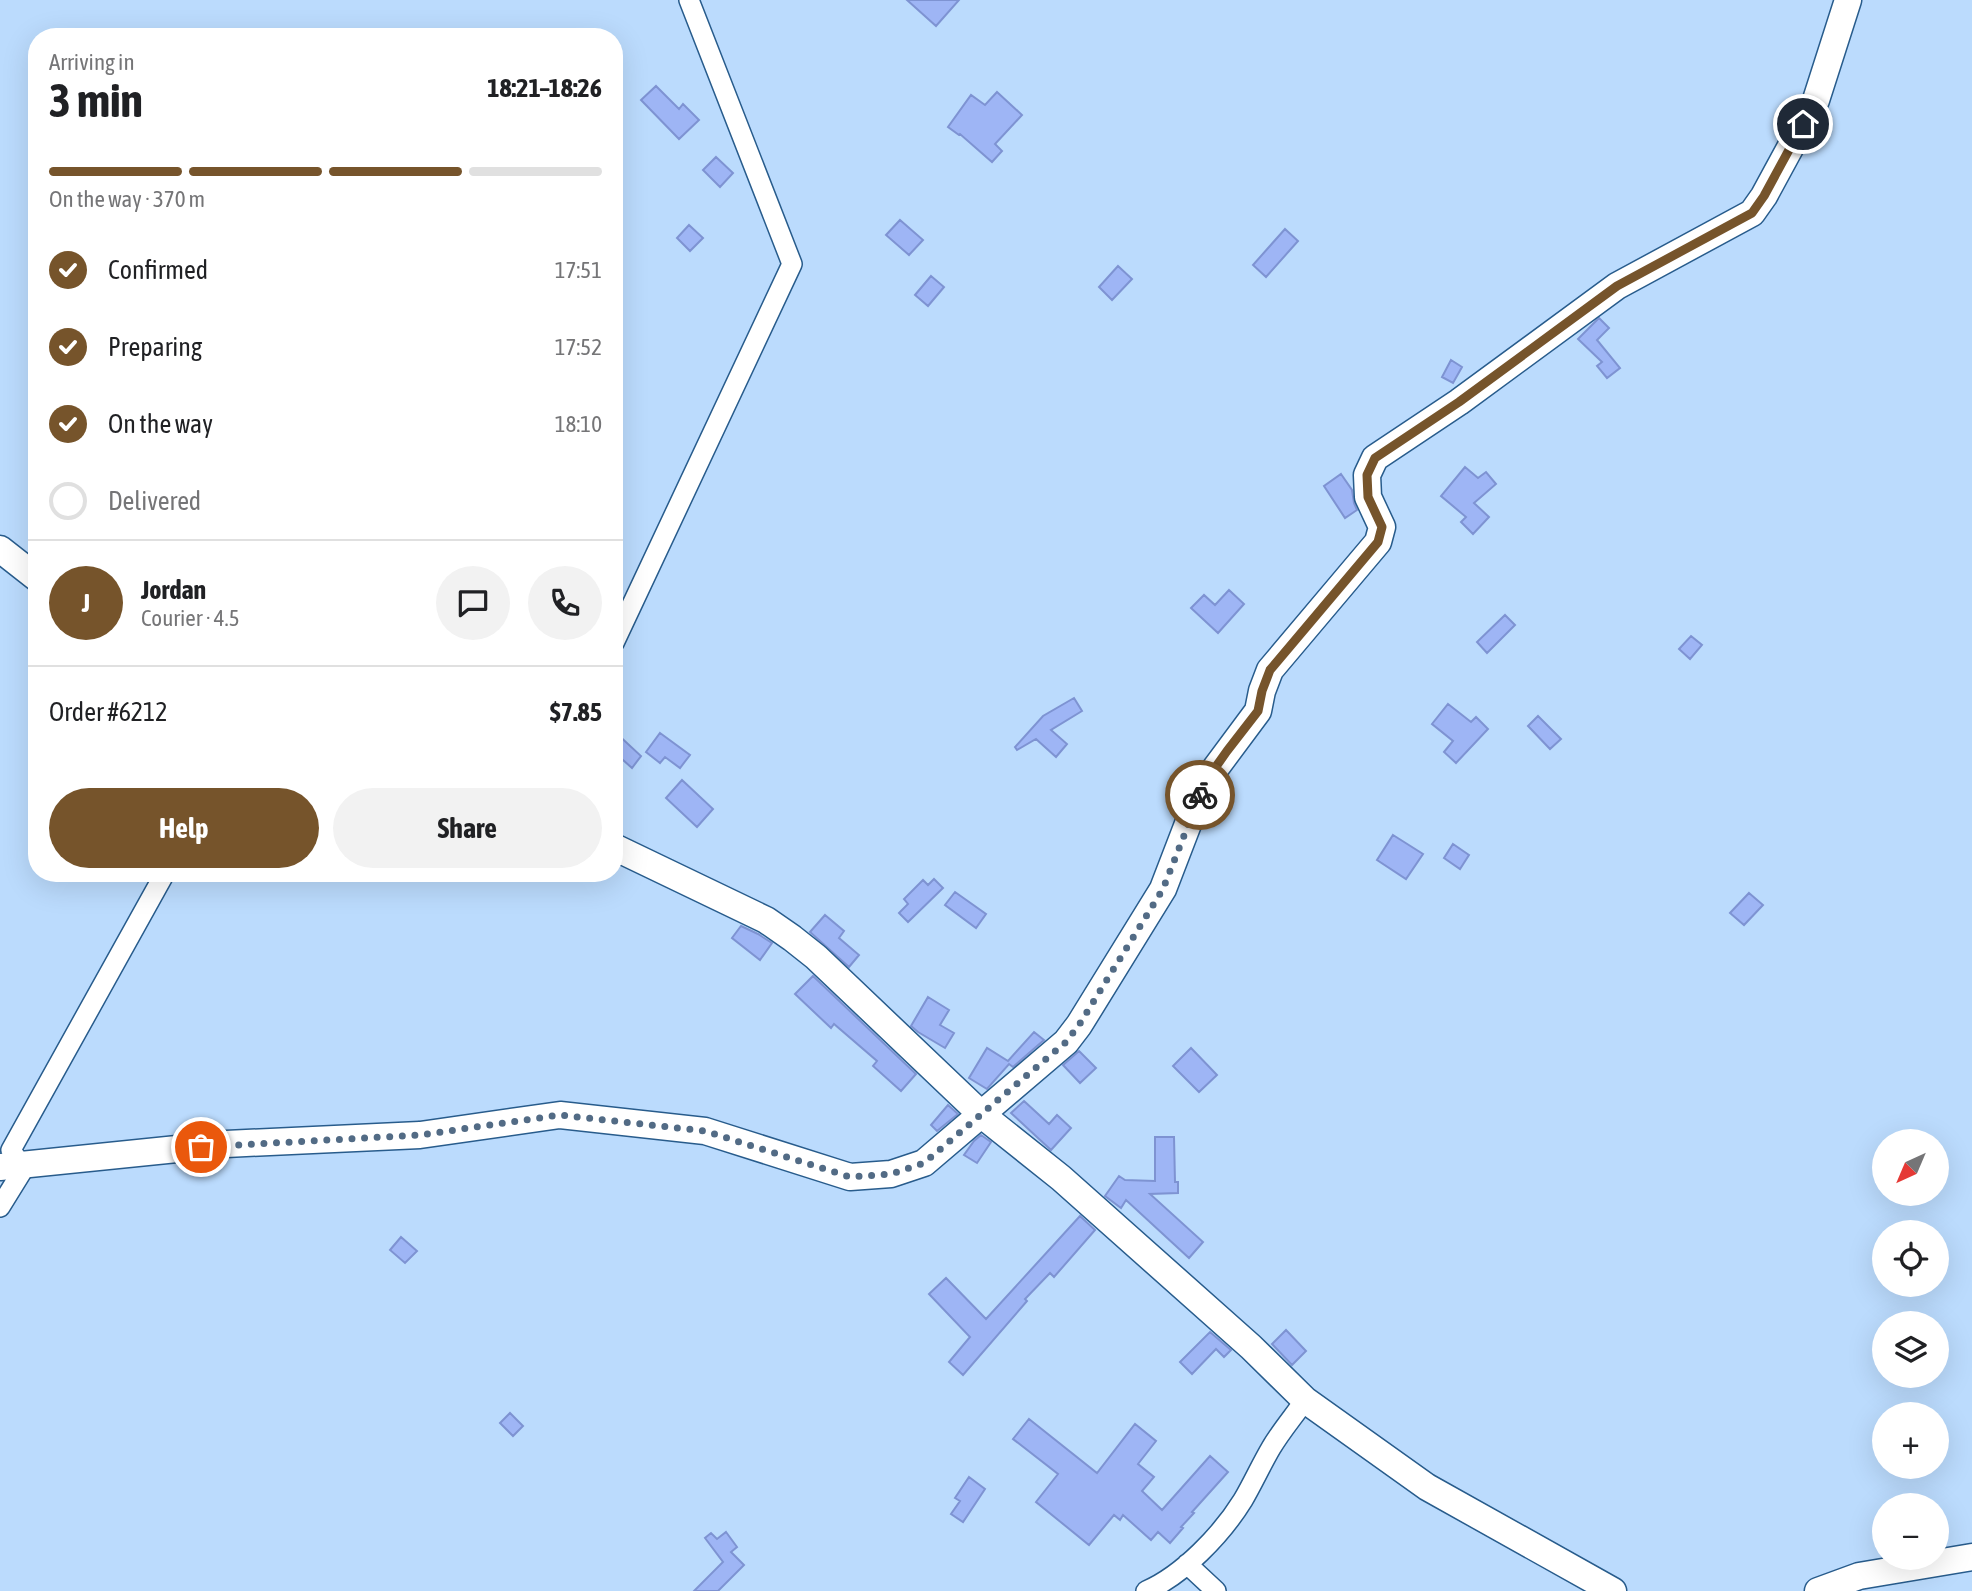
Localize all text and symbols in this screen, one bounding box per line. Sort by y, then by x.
text: Arriving in [49,49,135,75]
text: 18:21–18:26 [487,73,602,103]
text: 3 min [49,74,143,127]
pin [1773,94,1833,154]
icon: home [1784,105,1822,143]
text: On the way · 370 m [49,186,205,212]
icon: check [49,251,87,289]
text: Confirmed [108,255,208,285]
text: 17:51 [555,257,602,283]
icon: check [49,328,87,366]
text: Preparing [108,332,202,362]
text: 17:52 [555,334,602,360]
icon: check [49,405,87,443]
text: On the way [108,409,213,439]
text: 18:10 [555,411,602,437]
text: Delivered [108,486,201,516]
button: chat [436,566,510,640]
button: phone [528,566,602,640]
text: Jordan [141,575,206,605]
text: J [82,588,90,618]
text: Courier · 4.5 [141,605,240,631]
text: Order #6212 [49,697,168,727]
text: $7.85 [550,697,602,727]
courier [1165,760,1235,830]
icon: bike [1181,776,1219,814]
button: Help [49,788,319,868]
button: Share [333,788,602,868]
pin [171,1117,231,1177]
icon: bag [182,1128,220,1166]
north arrow [1872,1129,1950,1206]
map controls [1872,1129,1949,1570]
button: locate [1872,1220,1949,1297]
button: layers [1872,1311,1949,1388]
button: + [1872,1402,1949,1479]
button: − [1872,1493,1949,1570]

